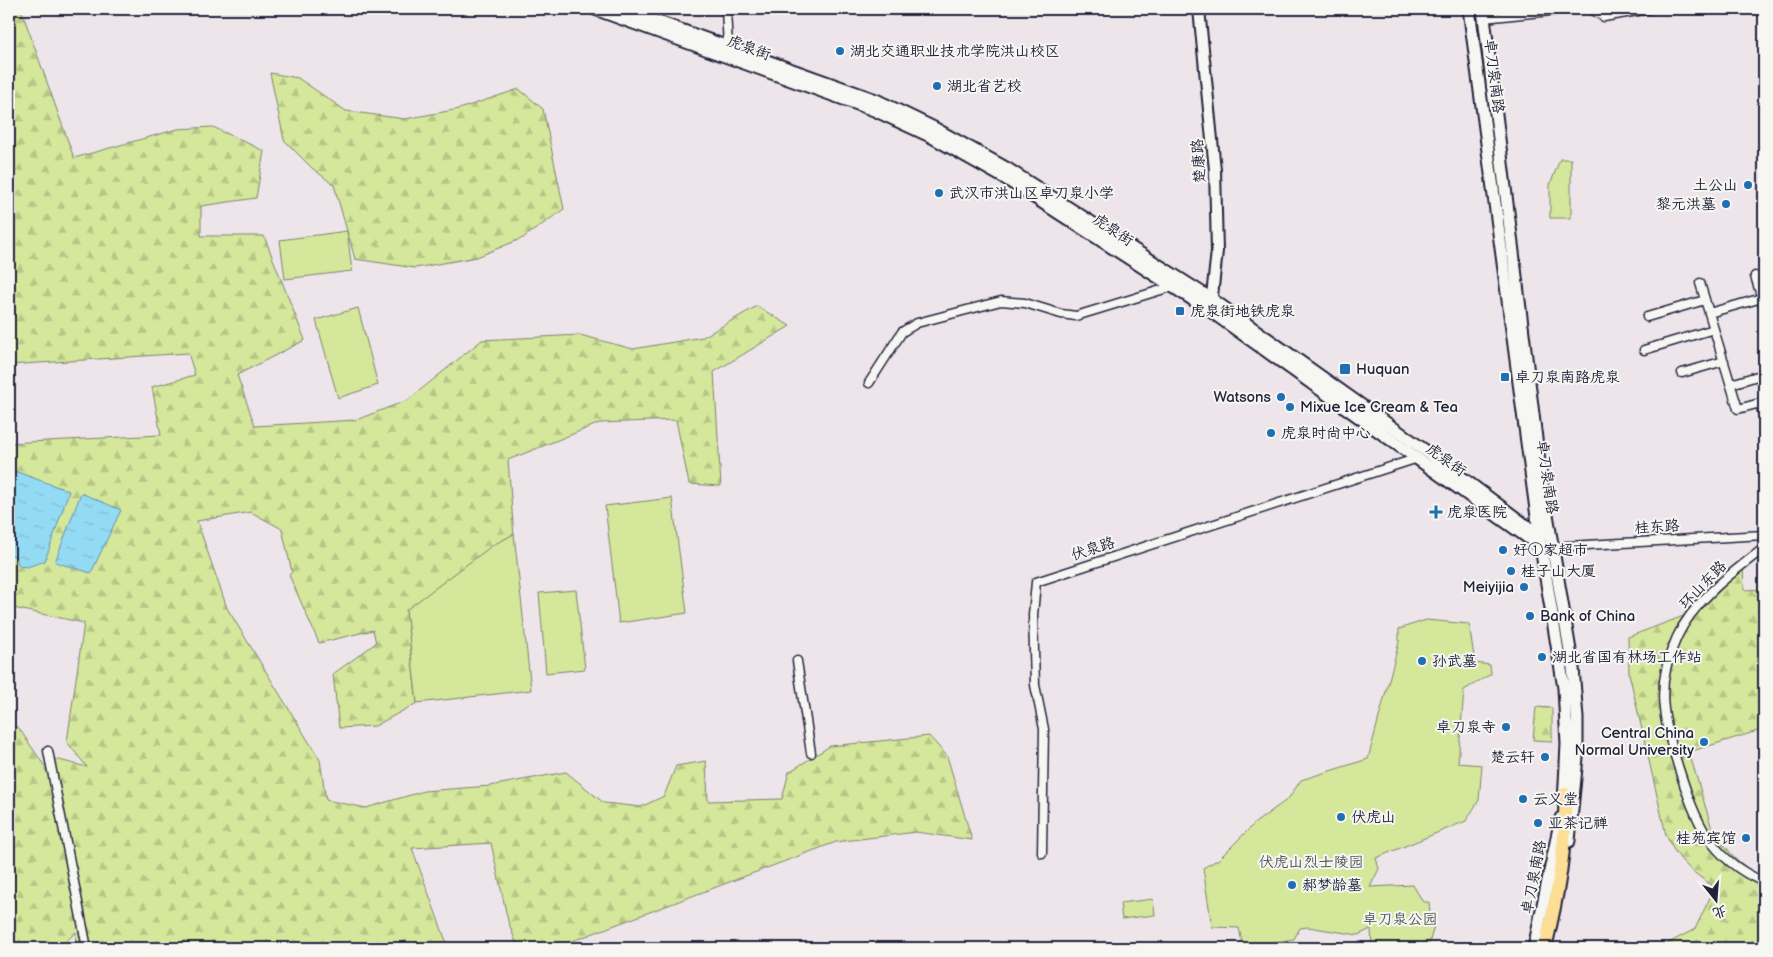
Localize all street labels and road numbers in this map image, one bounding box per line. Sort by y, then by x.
street label: 虎泉街 [725,31,773,65]
street label: 卓刀泉南路 [1480,38,1508,114]
street label: 楚康路 [1188,138,1210,184]
street label: 虎泉街 [1089,210,1137,250]
street label: 虎泉街 [1422,439,1470,481]
street label: 卓刀泉南路 [1532,439,1562,515]
street label: 桂东路 [1634,516,1680,538]
street label: 伏泉路 [1069,533,1117,565]
street label: 环山东路 [1675,557,1731,613]
street label: 卓刀泉南路 [1518,838,1550,916]

